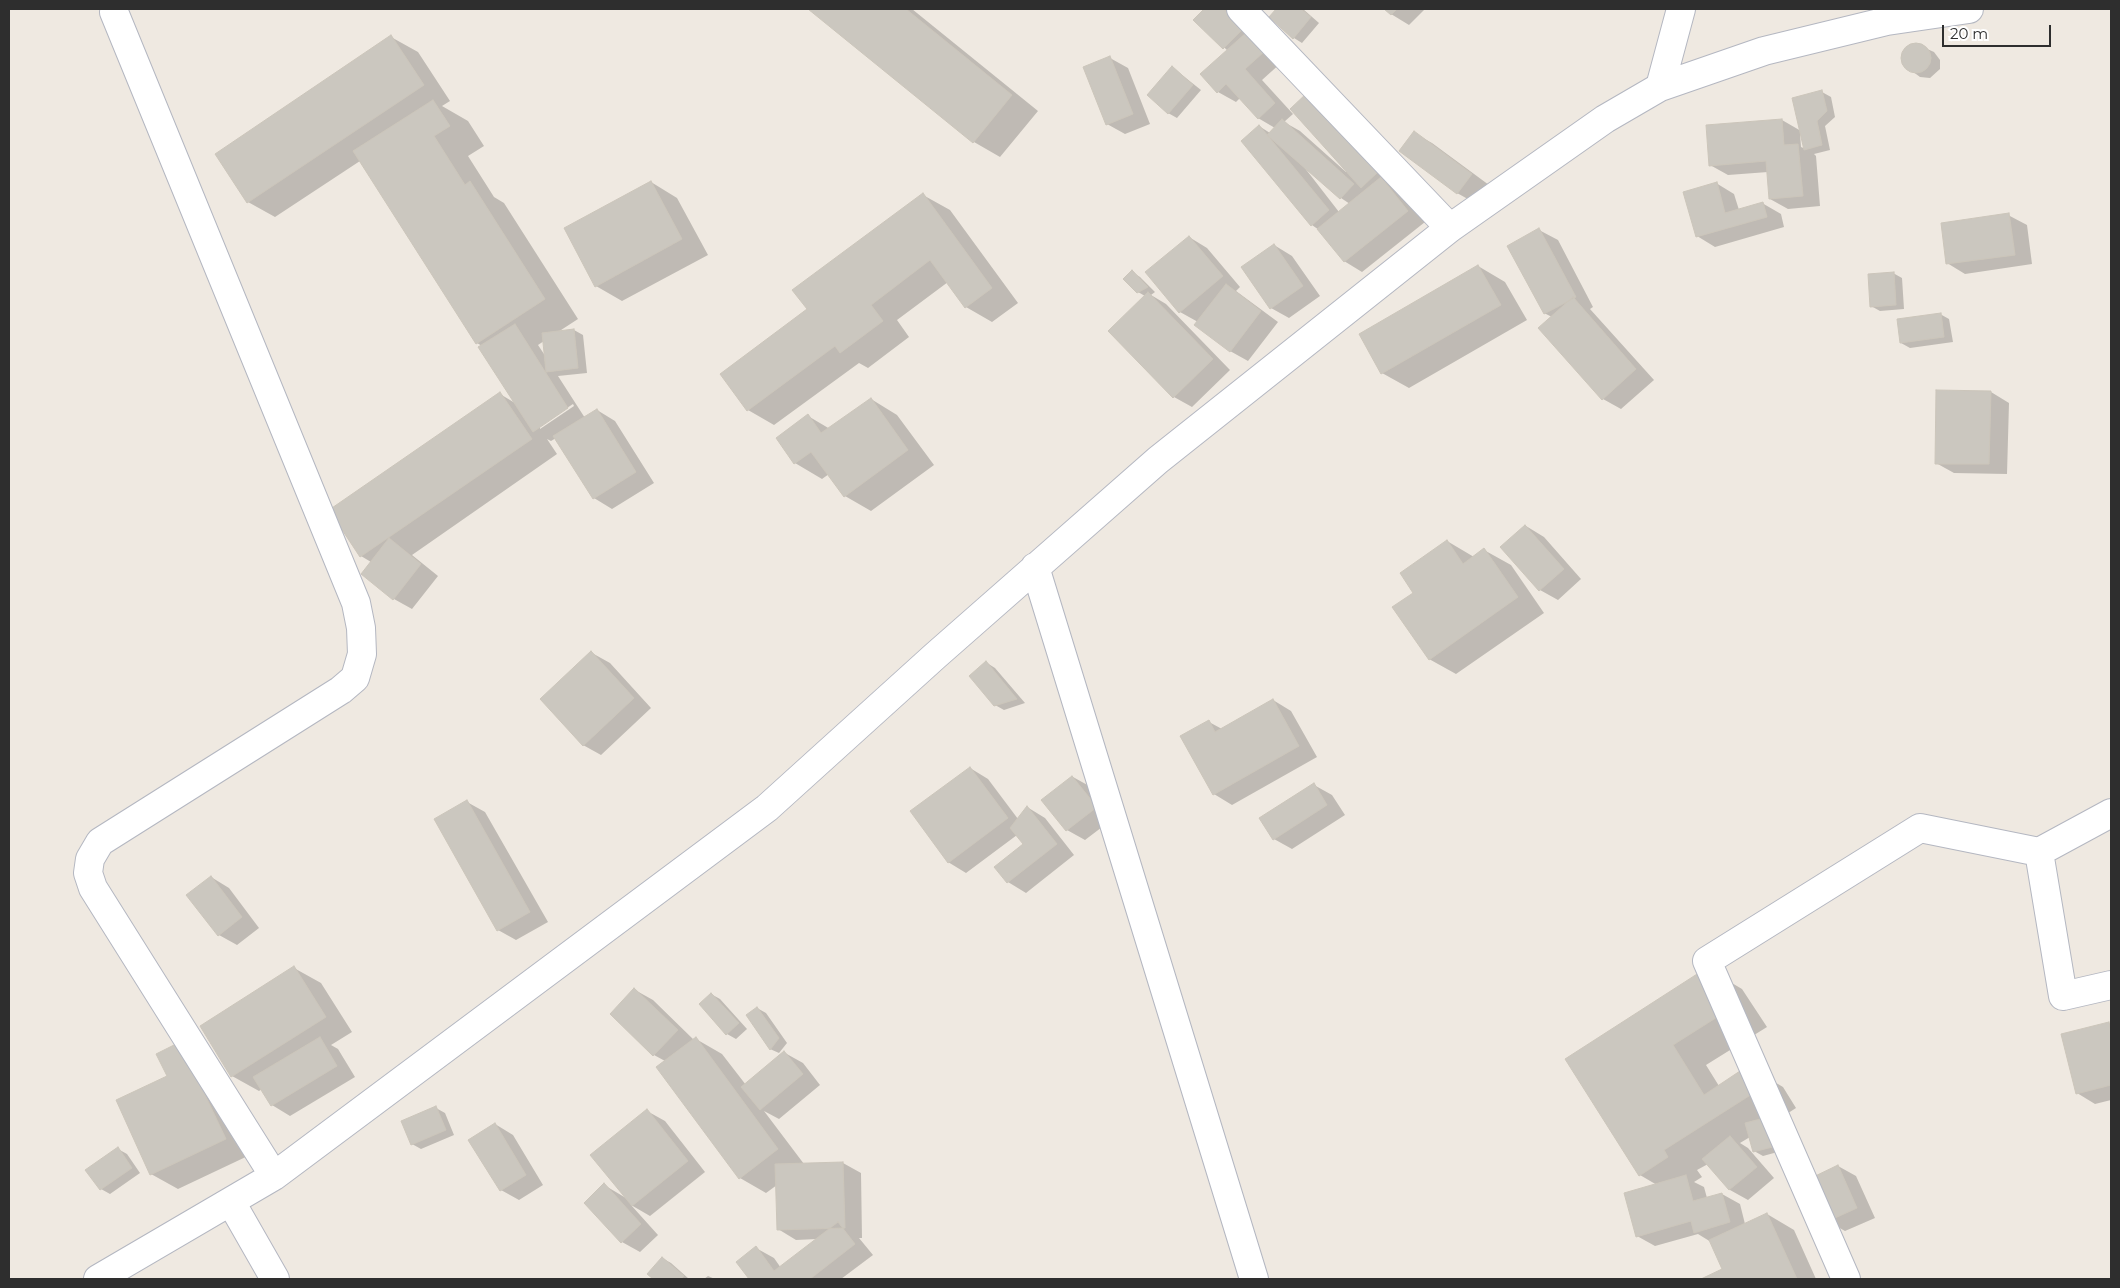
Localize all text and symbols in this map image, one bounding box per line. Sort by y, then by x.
scale bar [1945,15,2054,47]
text: 20 m [1950,24,1988,43]

